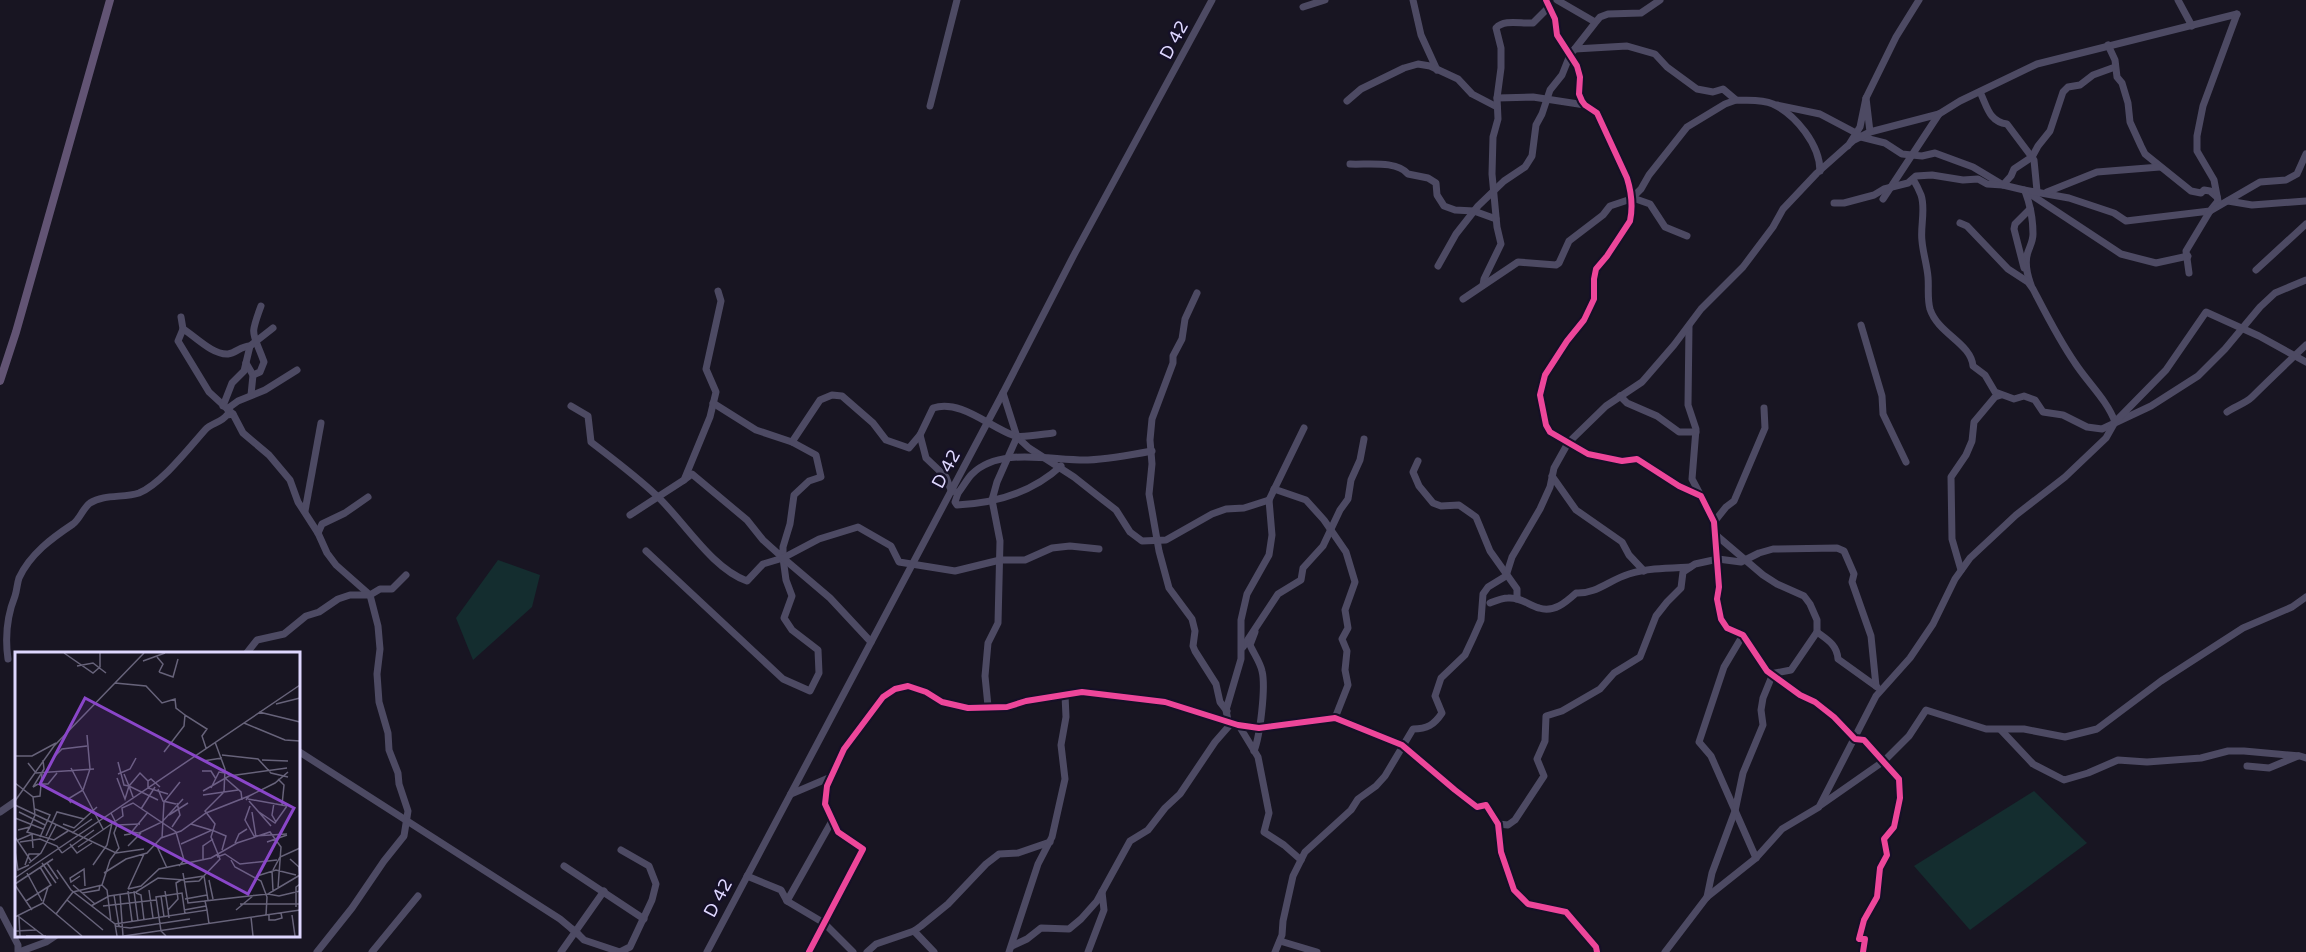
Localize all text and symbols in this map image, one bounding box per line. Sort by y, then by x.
street label: D 42 [1155,17,1193,63]
street label: D 42 [927,446,965,492]
inset map [15,652,300,937]
street label: D 42 [699,875,737,921]

